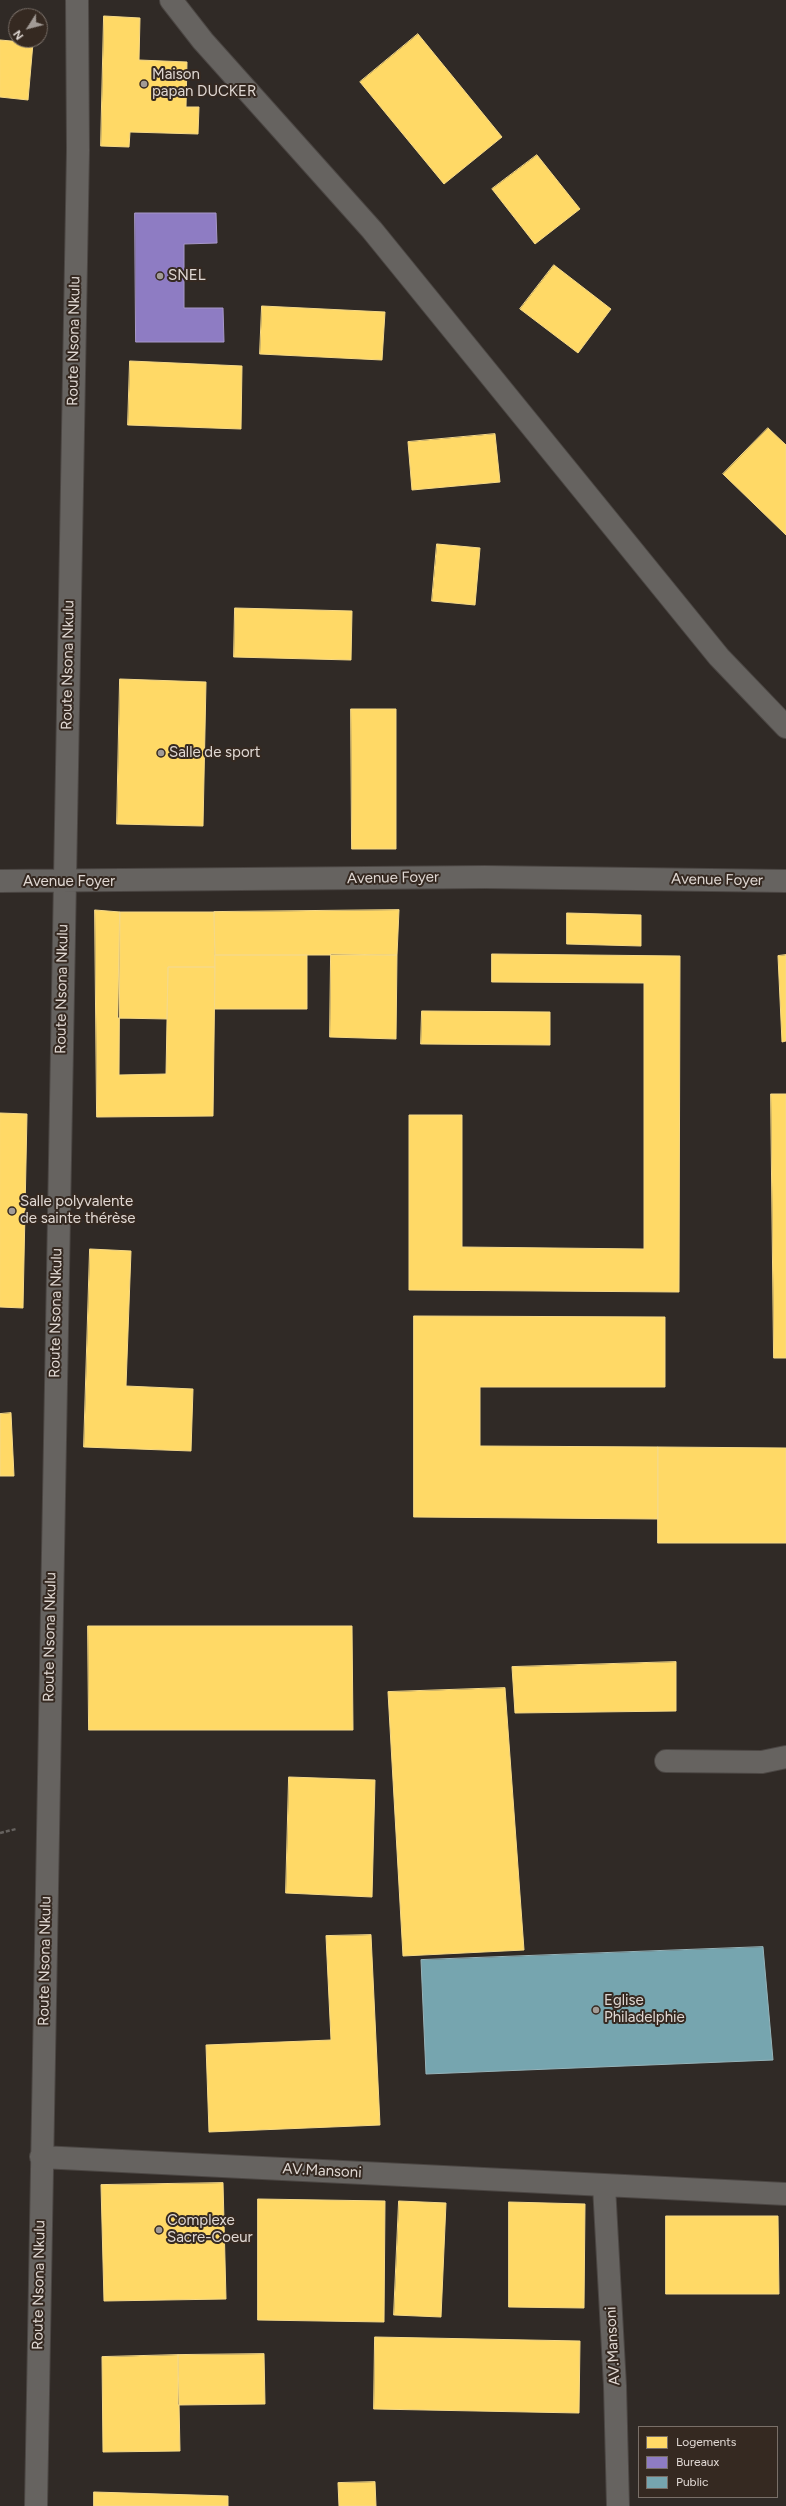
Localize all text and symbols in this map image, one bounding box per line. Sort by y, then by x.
north arrow [8,8,48,48]
text: N [11,28,26,42]
place label: Maison papan DUCKER [152,66,256,101]
marker: Maison papan DUCKER [139,79,149,89]
place label: SNEL [168,267,205,285]
marker: SNEL [155,271,165,281]
street label: Route Nsona Nkulu [64,276,84,406]
street label: Route Nsona Nkulu [58,600,78,730]
place label: Salle de sport [169,744,260,762]
marker: Salle de sport [156,748,166,758]
street label: Avenue Foyer [347,868,439,888]
street label: Avenue Foyer [671,870,763,890]
street label: Avenue Foyer [23,873,115,891]
street label: Route Nsona Nkulu [52,924,72,1054]
place label: Salle polyvalente de sainte thérèse [20,1193,135,1228]
marker: Salle polyvalente de sainte thérèse [7,1206,17,1216]
street label: Route Nsona Nkulu [46,1248,66,1378]
street label: Route Nsona Nkulu [40,1572,60,1702]
street label: Route Nsona Nkulu [35,1896,55,2026]
place label: Eglise Philadelphie [604,1992,685,2027]
marker: Eglise Philadelphie [591,2005,601,2015]
street label: AV.Mansoni [282,2160,362,2182]
place label: Complexe Sacre-Coeur [167,2212,253,2247]
street label: Route Nsona Nkulu [29,2220,49,2350]
marker: Complexe Sacre-Coeur [154,2225,164,2235]
street label: AV.Mansoni [602,2306,624,2386]
legend [638,2426,778,2498]
text: Logements [676,2435,736,2449]
text: Bureaux [676,2455,719,2469]
text: Public [676,2475,709,2489]

